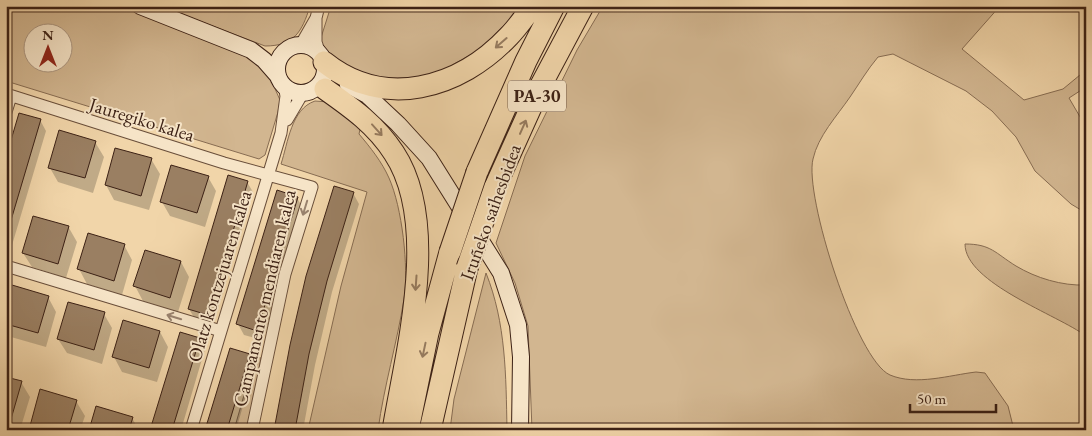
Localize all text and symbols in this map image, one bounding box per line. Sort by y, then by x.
north arrow [22,22,72,72]
text: N [42,26,54,44]
one-way arrow [495,37,508,49]
road number: PA-30 [508,80,566,112]
street label: Jauregiko kalea [84,91,198,147]
one-way arrow [518,120,528,135]
one-way arrow [371,124,382,137]
street label: Iruñeko saihesbidea [454,140,527,284]
street label: Olatz kontzejuaren kalea [182,187,258,365]
street label: Campamento mendiaren kalea [227,187,302,409]
one-way arrow [300,200,310,216]
one-way arrow [412,275,421,291]
one-way arrow [167,312,182,321]
one-way arrow [419,342,429,358]
scale bar [910,381,996,413]
text: 50 m [917,389,946,408]

